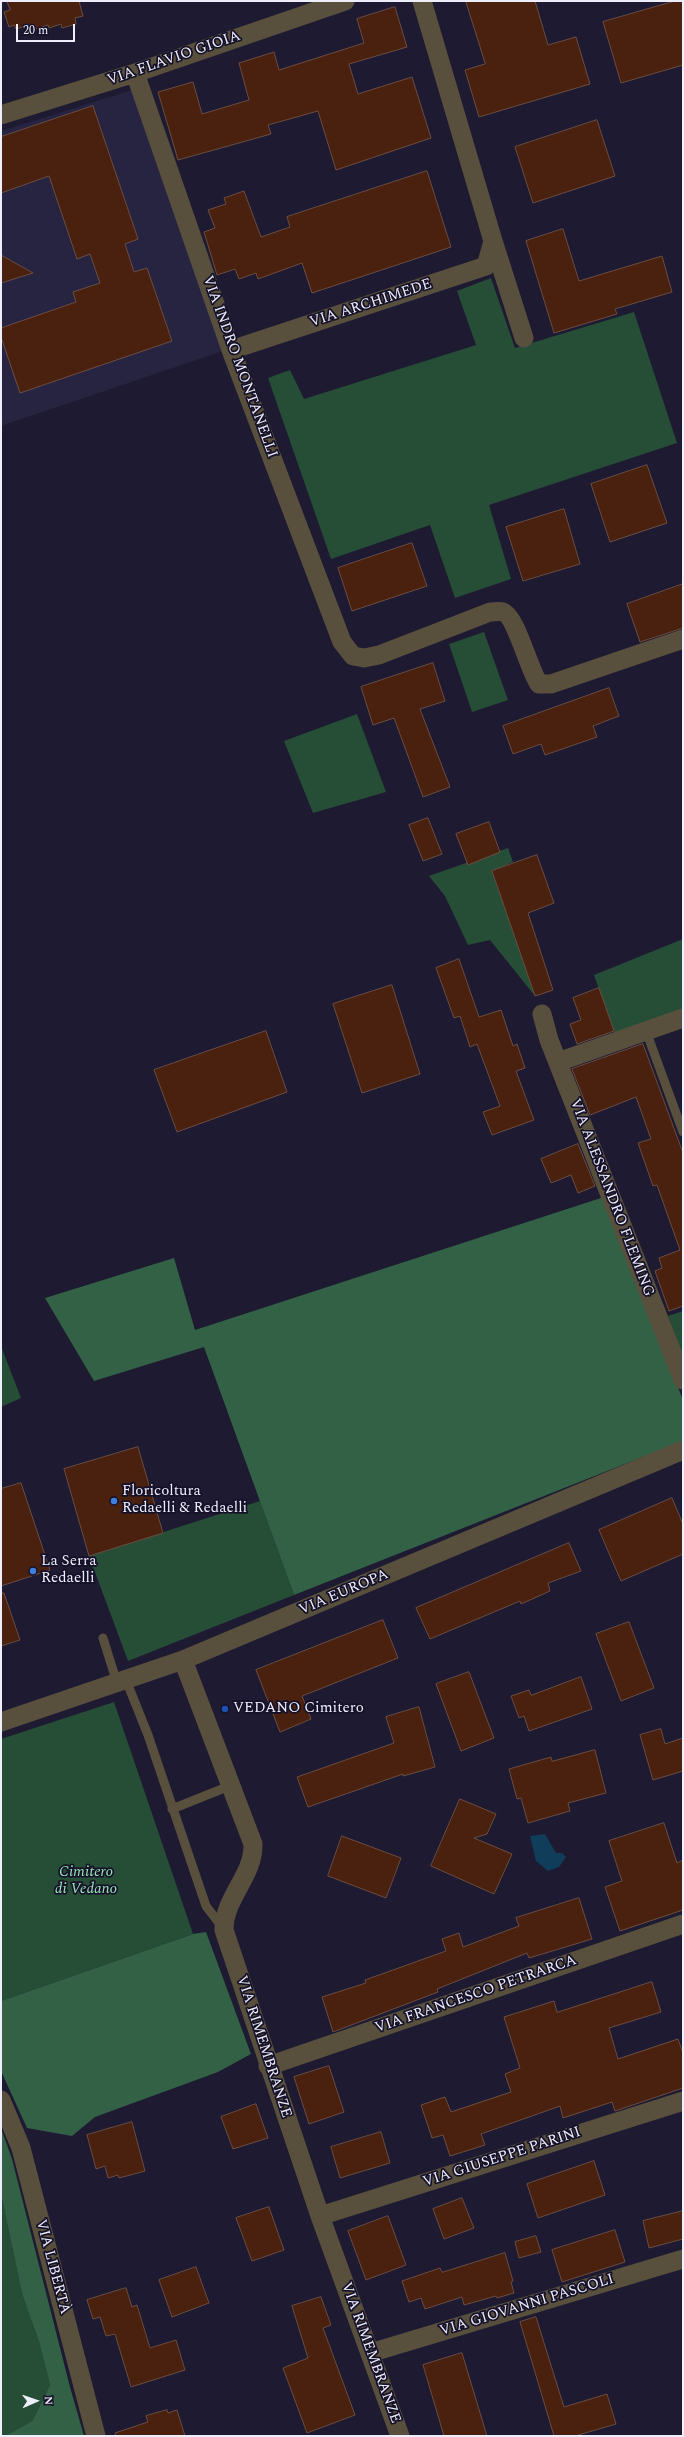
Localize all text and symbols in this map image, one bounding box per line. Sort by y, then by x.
scale bar [18,16,77,42]
text: 20 m [23,21,48,40]
street label: VIA FLAVIO GIOIA [105,28,243,90]
street label: VIA INDRO MONTANELLI [198,273,280,461]
street label: VIA ARCHIMEDE [308,276,434,332]
street label: VIA ALESSANDRO FLEMING [565,1096,657,1300]
place label: Floricoltura Redaelli & Redaelli [122,1483,247,1518]
marker: Floricoltura Redaelli & Redaelli [109,1496,119,1506]
place label: La Serra Redaelli [41,1553,96,1588]
marker: La Serra Redaelli [28,1566,38,1576]
street label: VIA EUROPA [297,1566,391,1620]
place label: VEDANO Cimitero [233,1700,364,1718]
marker: VEDANO Cimitero [220,1704,230,1714]
park label: Cimitero di Vedano [55,1864,117,1899]
street label: VIA FRANCESCO PETRARCA [373,1952,579,2038]
street label: VIA RIMEMBRANZE [231,1974,295,2120]
street label: VIA GIUSEPPE PARINI [421,2124,583,2192]
street label: VIA LIBERTÀ [31,2218,73,2316]
street label: VIA GIOVANNI PASCOLI [438,2271,616,2341]
street label: VIA RIMEMBRANZE [336,2280,404,2426]
north arrow [16,2381,56,2421]
text: N [40,2396,57,2405]

